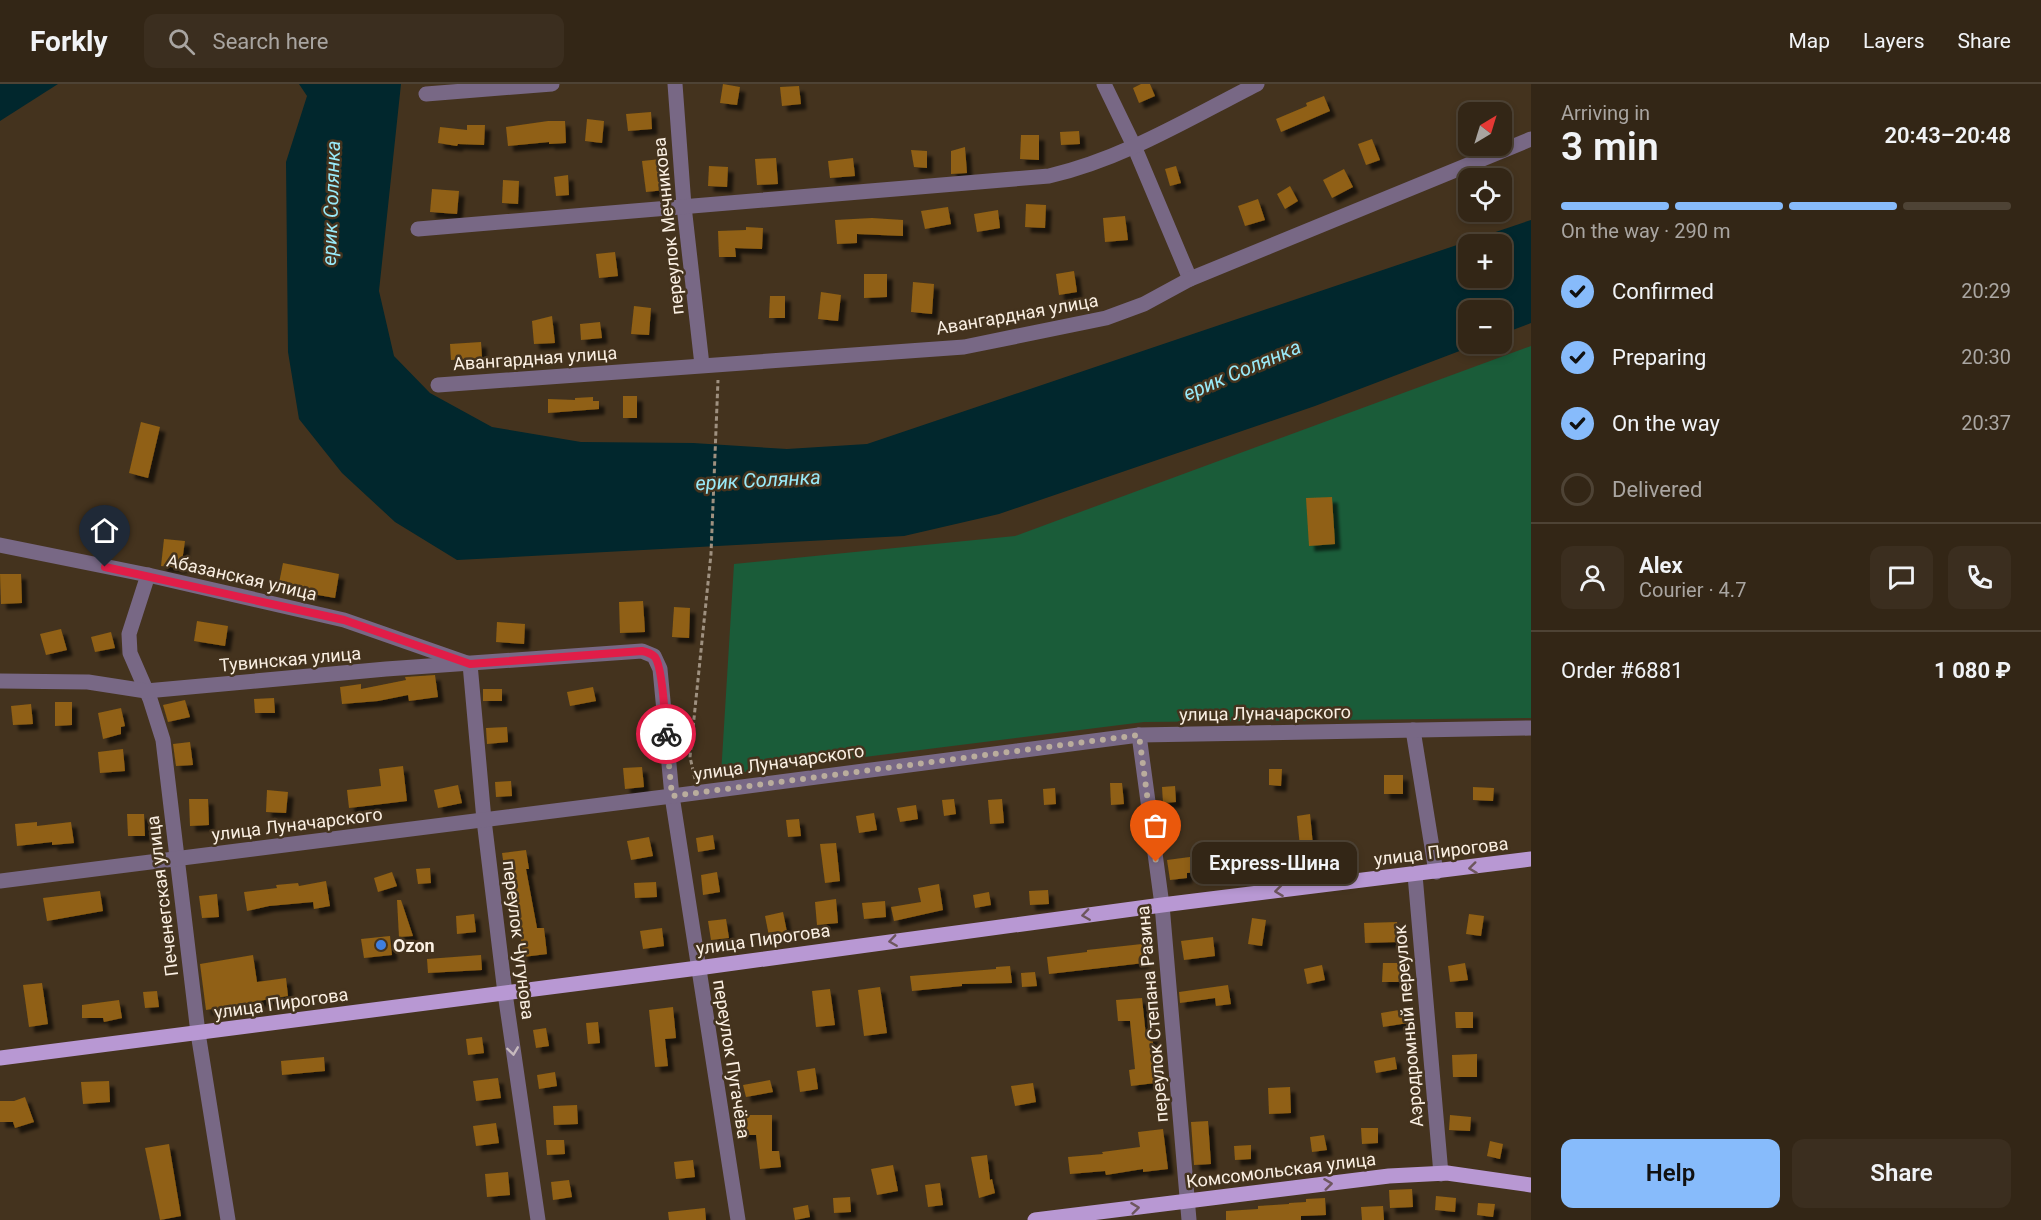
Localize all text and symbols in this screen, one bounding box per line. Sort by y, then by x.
search box [144,14,564,68]
text: Forkly [30,25,108,58]
icon: search [165,25,198,58]
text: Search here [213,29,328,54]
text: Map [1788,29,1830,53]
text: Layers [1863,29,1924,53]
text: Share [1957,29,2011,53]
text: Arriving in [1561,101,1650,125]
north arrow [1458,102,1512,156]
map controls [1458,102,1512,354]
text: 20:43–20:48 [1884,123,2011,148]
text: 3 min [1561,124,1659,170]
street label: переулок Мечникова [648,136,688,316]
water label: ерик Солянка [317,140,345,266]
button: locate [1458,168,1512,222]
text: On the way · 290 m [1561,219,1730,243]
button: + [1458,234,1512,288]
icon: check [1561,275,1594,308]
text: Confirmed [1612,279,1714,304]
text: 20:29 [1961,279,2011,303]
street label: Авангардная улица [934,289,1100,339]
button: − [1458,300,1512,354]
water label: ерик Солянка [1180,334,1304,406]
icon: check [1561,341,1594,374]
street label: Авангардная улица [452,342,618,374]
text: Preparing [1612,345,1706,370]
text: 20:30 [1961,345,2011,369]
icon: check [1561,407,1594,440]
text: On the way [1612,411,1720,436]
text: 20:37 [1961,411,2011,435]
water label: ерик Солянка [695,465,821,495]
text: Delivered [1612,477,1702,502]
pin [79,505,130,567]
icon: home [88,514,121,547]
button: person [1561,546,1624,609]
button: chat [1870,546,1933,609]
button: phone [1948,546,2011,609]
street label: Абазанская улица [165,550,319,604]
text: Alex [1639,553,1683,578]
text: Courier · 4.7 [1639,578,1746,602]
street label: Тувинская улица [218,642,362,676]
text: Order #6881 [1561,658,1683,683]
text: 1 080 ₽ [1934,658,2011,683]
street label: улица Луначарского [1179,701,1351,725]
courier [636,704,696,764]
icon: bike [650,718,683,751]
street label: улица Луначарского [692,740,866,784]
pin [1130,800,1181,862]
street label: улица Луначарского [210,803,384,845]
icon: bag [1139,809,1172,842]
street label: Печенегская улица [142,814,182,978]
street label: улица Пирогова [1373,832,1509,870]
callout: Express-Шина [1192,841,1357,883]
text: Express-Шина [1209,851,1340,875]
street label: переулок Чугунова [499,859,539,1021]
one-way arrow [1468,861,1478,873]
one-way arrow [1275,884,1284,897]
street label: переулок Степана Разина [1132,905,1172,1123]
one-way arrow [1081,909,1091,921]
street label: улица Пирогова [695,919,831,959]
street label: Аэродромный переулок [1389,924,1427,1128]
place label: Ozon [393,935,435,956]
one-way arrow [888,935,897,947]
marker: Ozon [374,938,388,952]
street label: переулок Пугачёва [709,978,755,1140]
street label: улица Пирогова [213,983,349,1023]
one-way arrow [507,1046,519,1055]
button: Help [1561,1139,1780,1208]
button: Share [1792,1139,2011,1208]
street label: Комсомольская улица [1185,1148,1377,1192]
one-way arrow [1324,1178,1333,1191]
one-way arrow [1130,1202,1139,1214]

